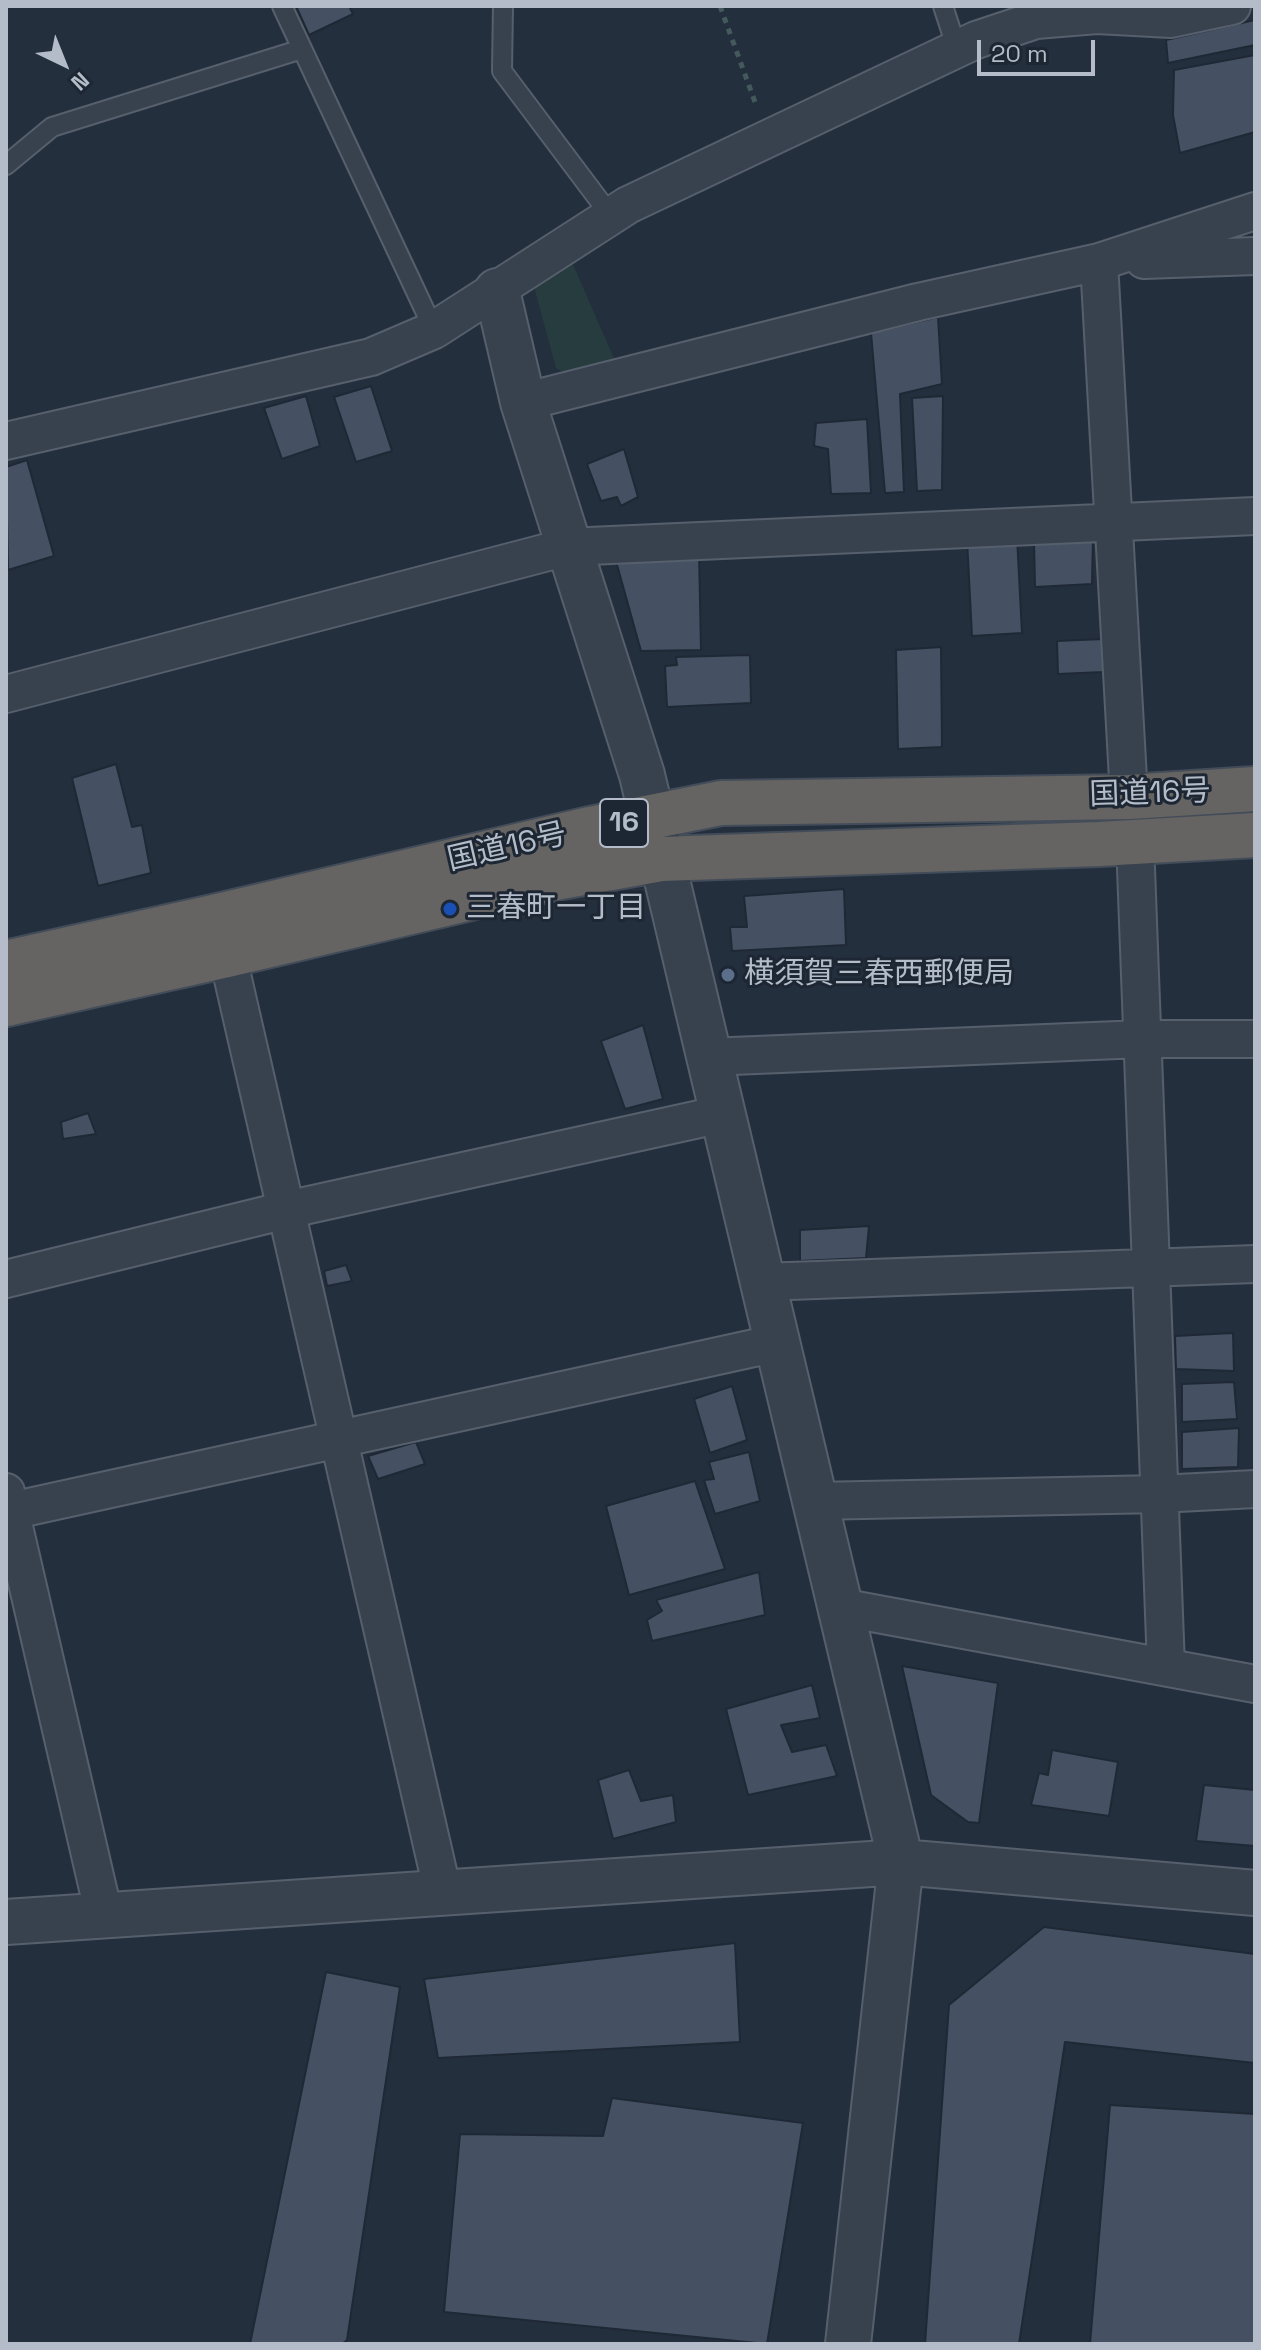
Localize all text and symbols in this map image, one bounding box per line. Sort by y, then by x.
north arrow [24,24,104,104]
scale bar [981,24,1099,74]
text: 20 m [991,38,1048,69]
text: N [65,66,95,97]
street label: 国道16号 [1089,774,1211,814]
road number: 16 [600,799,648,847]
street label: 国道16号 [444,817,570,879]
place label: 三春町一丁目 [466,891,646,927]
marker: 三春町一丁目 [441,900,459,918]
place label: 横須賀三春西郵便局 [744,957,1014,993]
marker: 横須賀三春西郵便局 [719,966,737,984]

